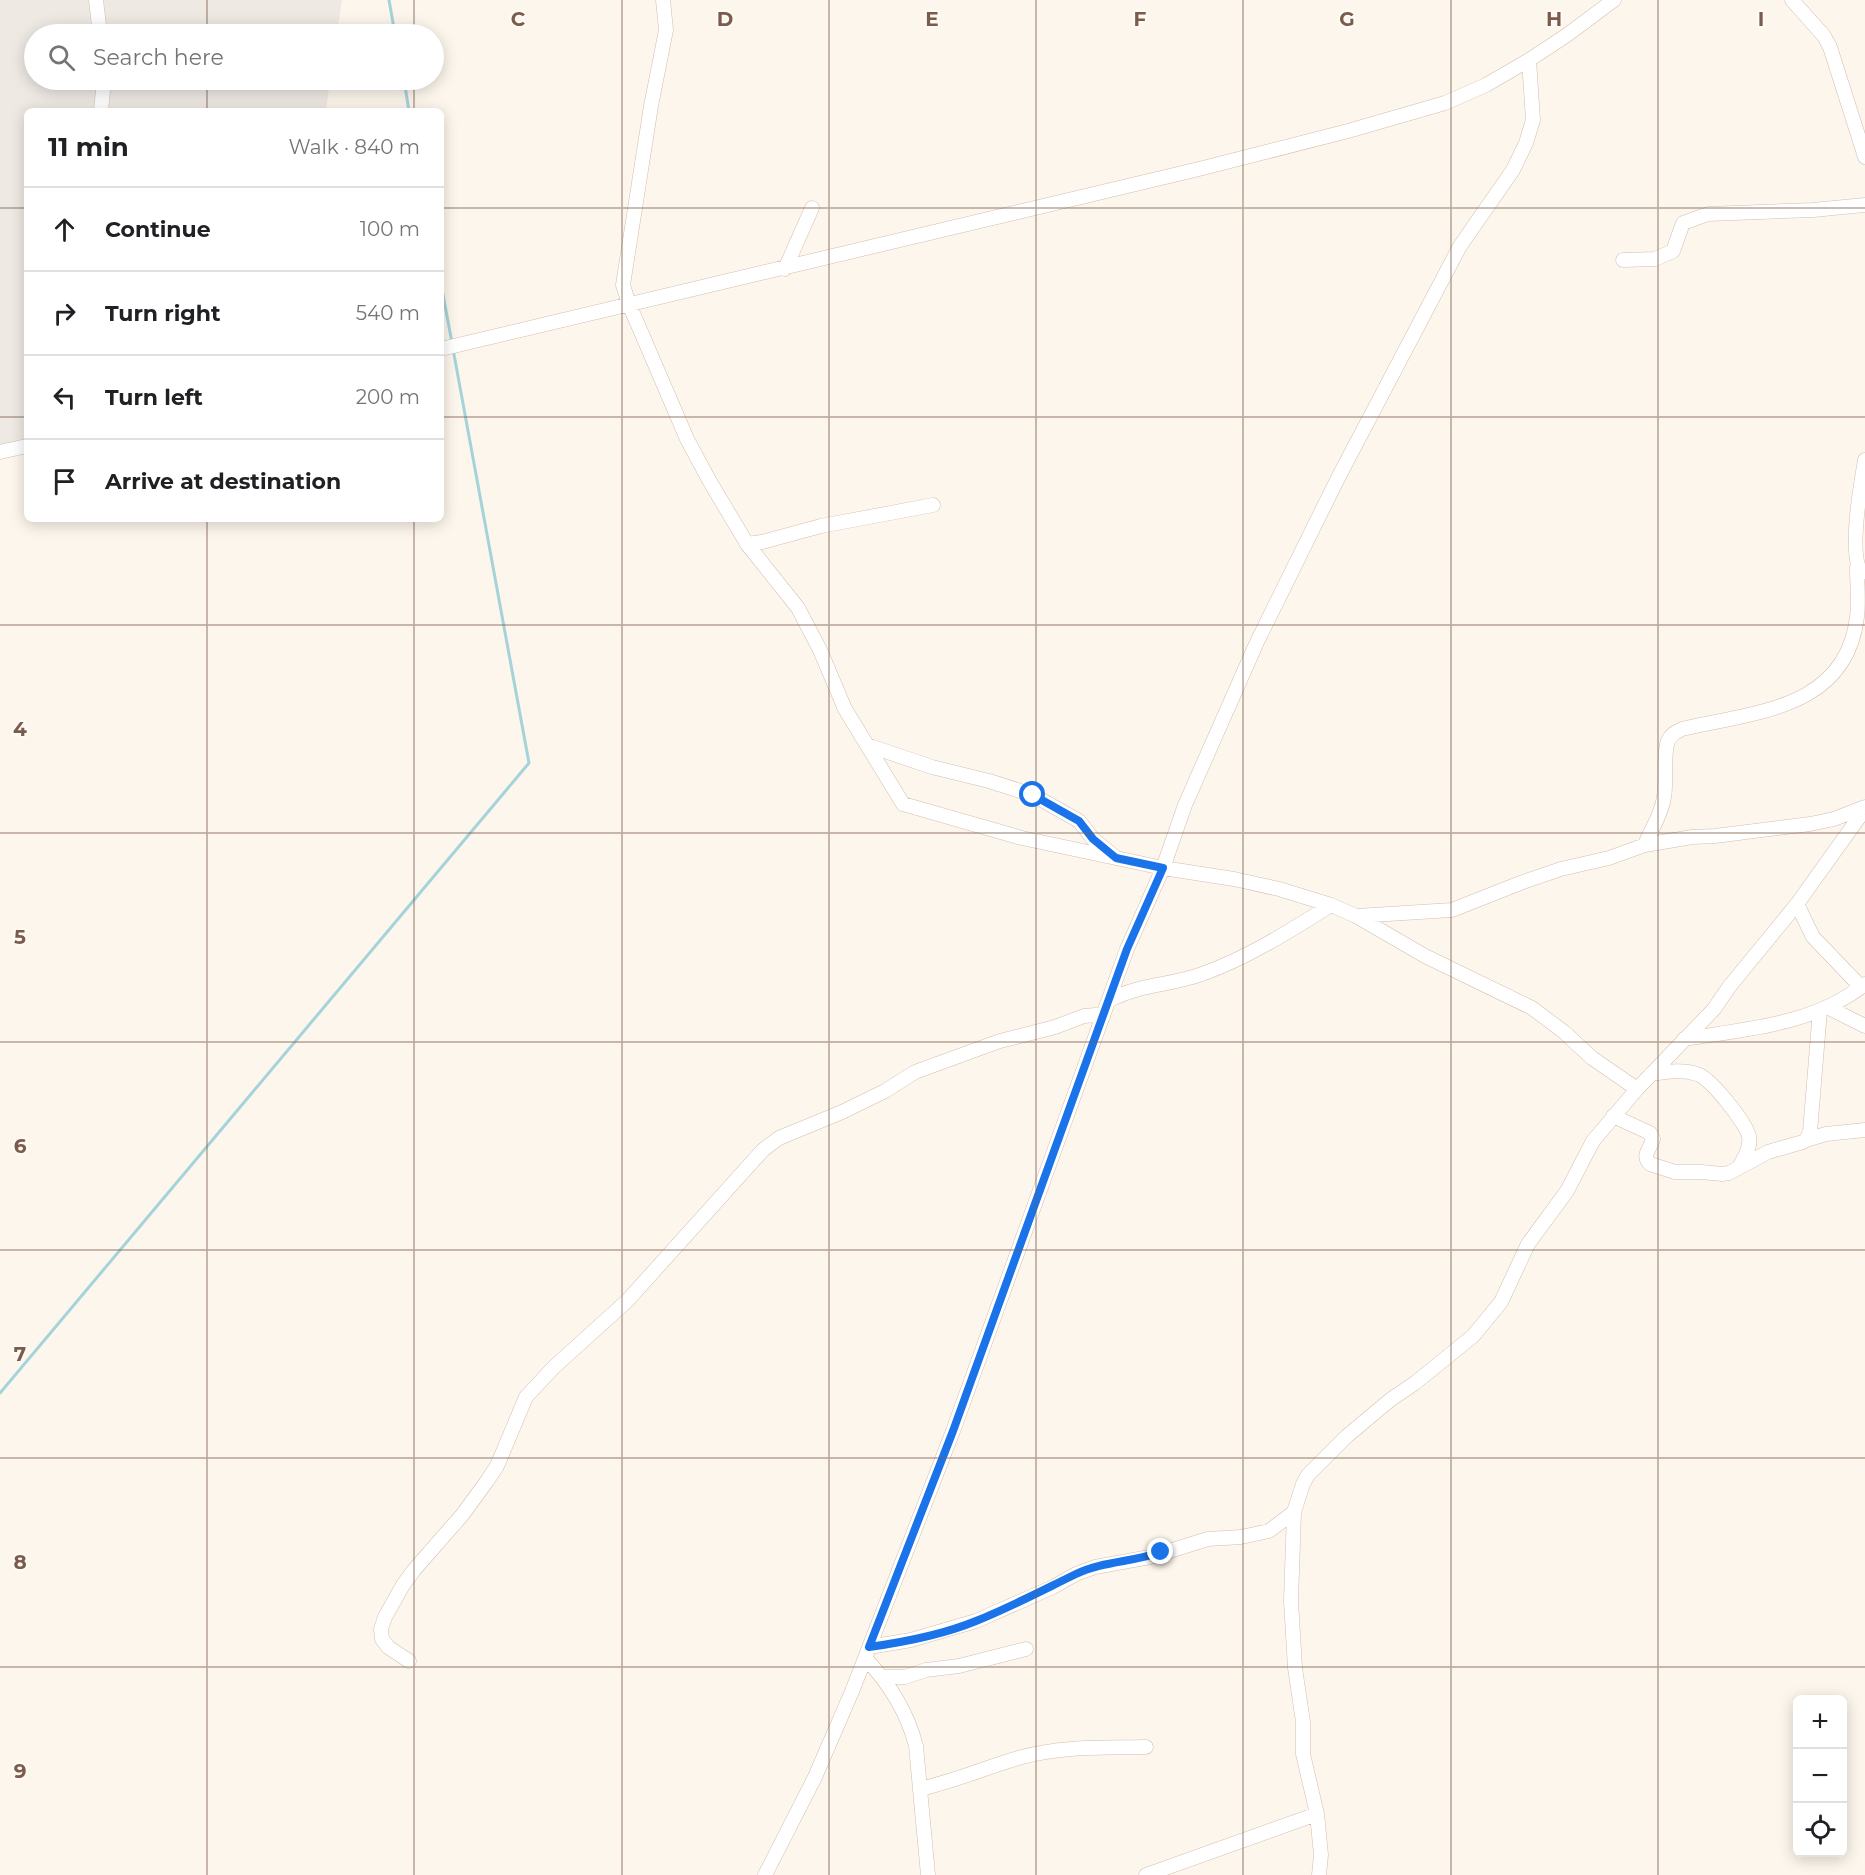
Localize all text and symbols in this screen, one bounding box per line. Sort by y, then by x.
text: C [511,7,526,31]
text: D [717,7,733,31]
text: E [925,7,939,31]
text: F [1134,7,1147,31]
text: G [1339,7,1355,31]
text: H [1546,7,1562,31]
text: I [1758,7,1764,31]
search box [24,24,444,90]
icon: search [45,41,78,74]
text: Search here [93,44,224,71]
text: 11 min [48,131,129,163]
text: Walk · 840 m [289,135,420,159]
icon: ahead [48,213,81,246]
text: Continue [105,216,211,243]
text: 100 m [360,217,420,241]
icon: right [48,297,81,330]
text: Turn right [105,300,220,327]
text: 540 m [356,301,420,325]
icon: left [48,381,81,414]
text: Turn left [105,384,203,411]
text: 200 m [356,385,420,409]
icon: arrive [48,465,81,498]
text: Arrive at destination [105,468,341,495]
text: 4 [13,717,27,741]
route start [1019,781,1045,807]
text: 5 [14,925,26,949]
text: 6 [14,1134,27,1158]
text: 7 [14,1342,26,1366]
route end [1147,1538,1173,1564]
text: 8 [13,1550,27,1574]
map controls [1793,1695,1847,1857]
button: + [1793,1695,1847,1749]
button: − [1793,1749,1847,1803]
text: 9 [14,1759,26,1783]
button: locate [1793,1803,1847,1857]

